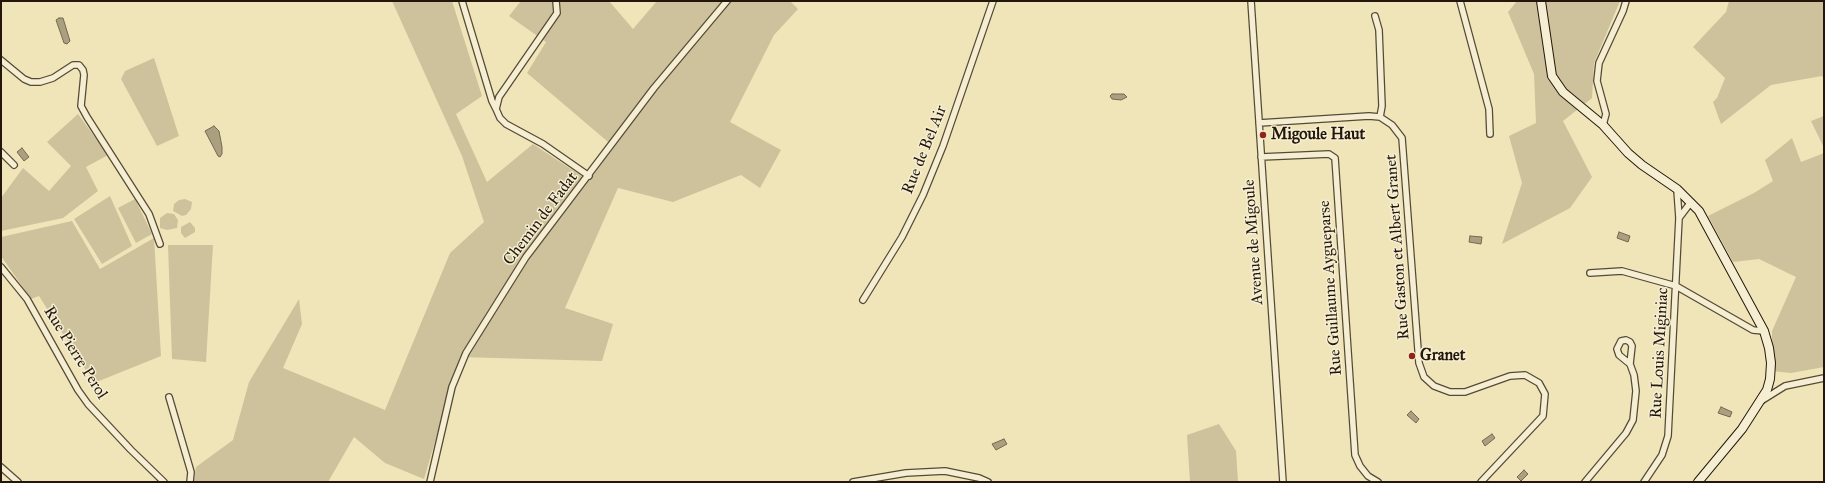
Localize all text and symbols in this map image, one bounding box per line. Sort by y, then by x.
street label: Rue de Bel Air [898,103,952,197]
place label: Migoule Haut [1271,125,1365,145]
marker: Migoule Haut [1258,130,1268,140]
street label: Rue Gaston et Albert Granet [1382,154,1414,340]
street label: Chemin de Fadat [500,169,582,269]
street label: Avenue de Migoule [1240,179,1268,305]
street label: Rue Guillaume Aygueparse [1315,200,1347,376]
street label: Rue Louis Miginiac [1647,287,1673,419]
street label: Rue Pierre Perol [39,303,111,403]
place label: Granet [1420,346,1465,366]
marker: Granet [1407,351,1417,361]

